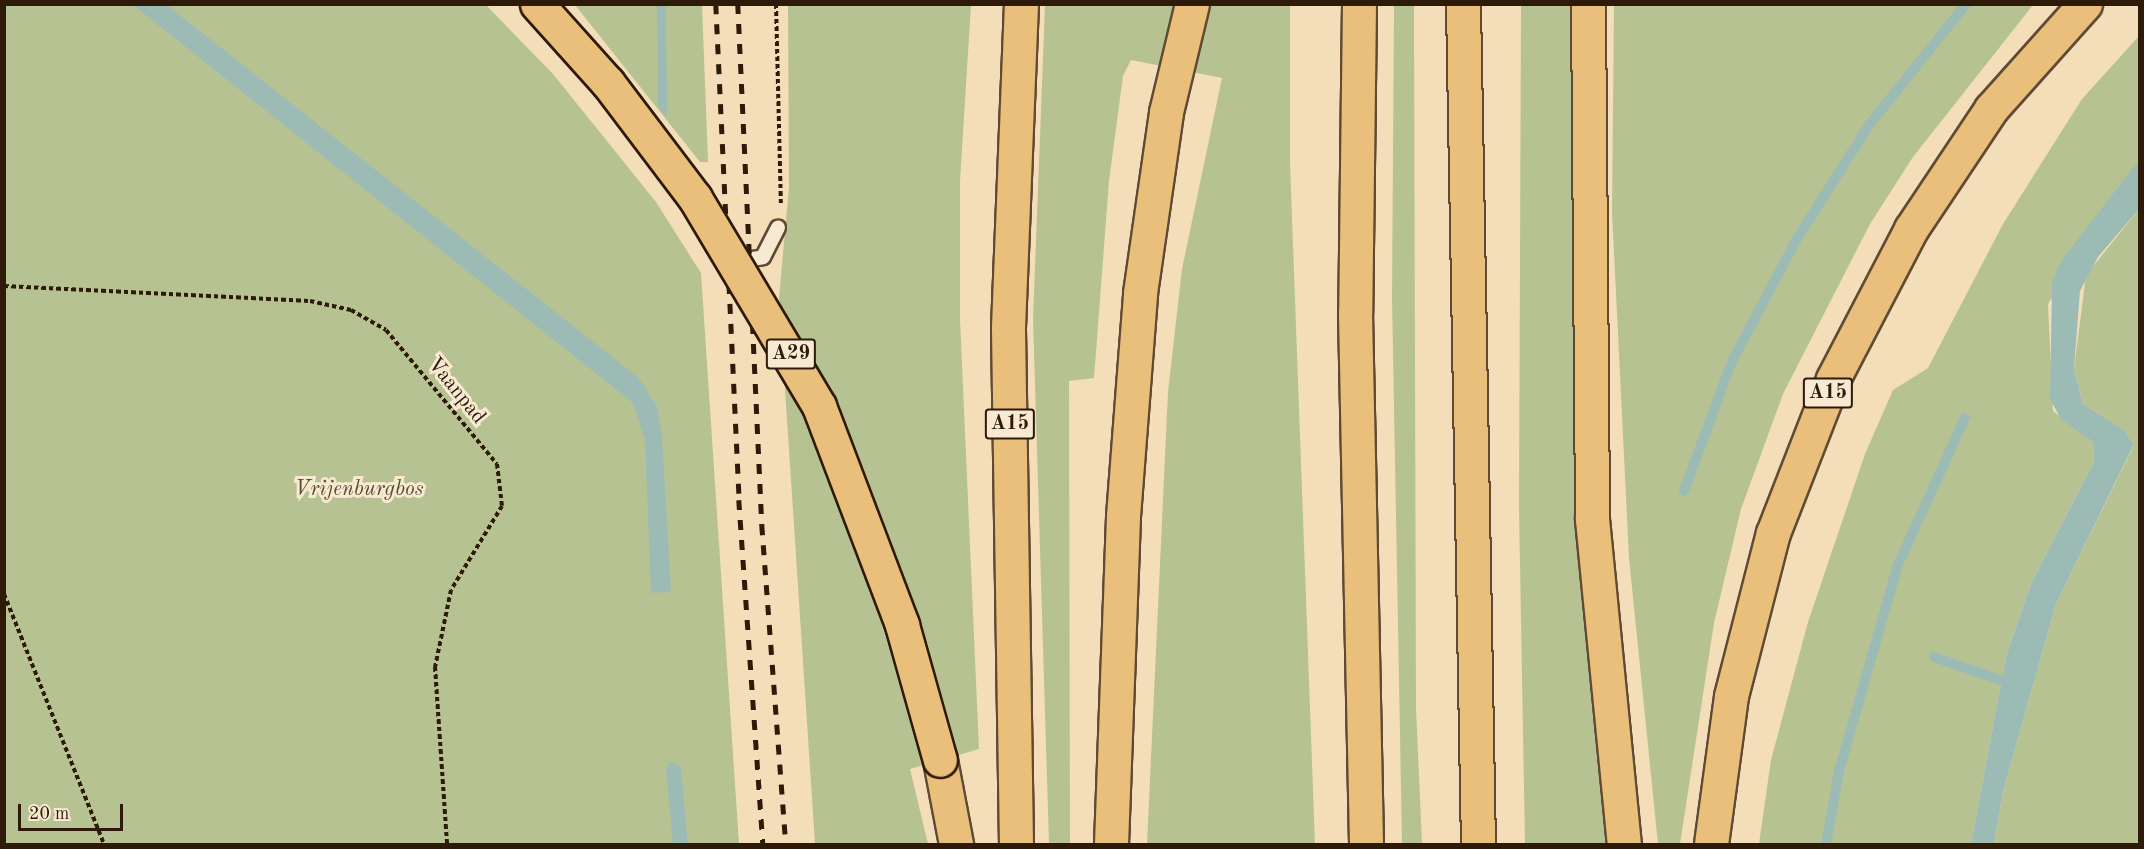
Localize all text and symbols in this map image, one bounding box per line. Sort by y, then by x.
road number: A29 [766,337,816,371]
street label: Vaanpad [421,352,491,430]
road number: A15 [1802,376,1854,410]
road number: A15 [984,407,1036,441]
park label: Vrijenburgbos [294,477,424,503]
scale bar [21,792,126,830]
text: 20 m [29,805,69,823]

